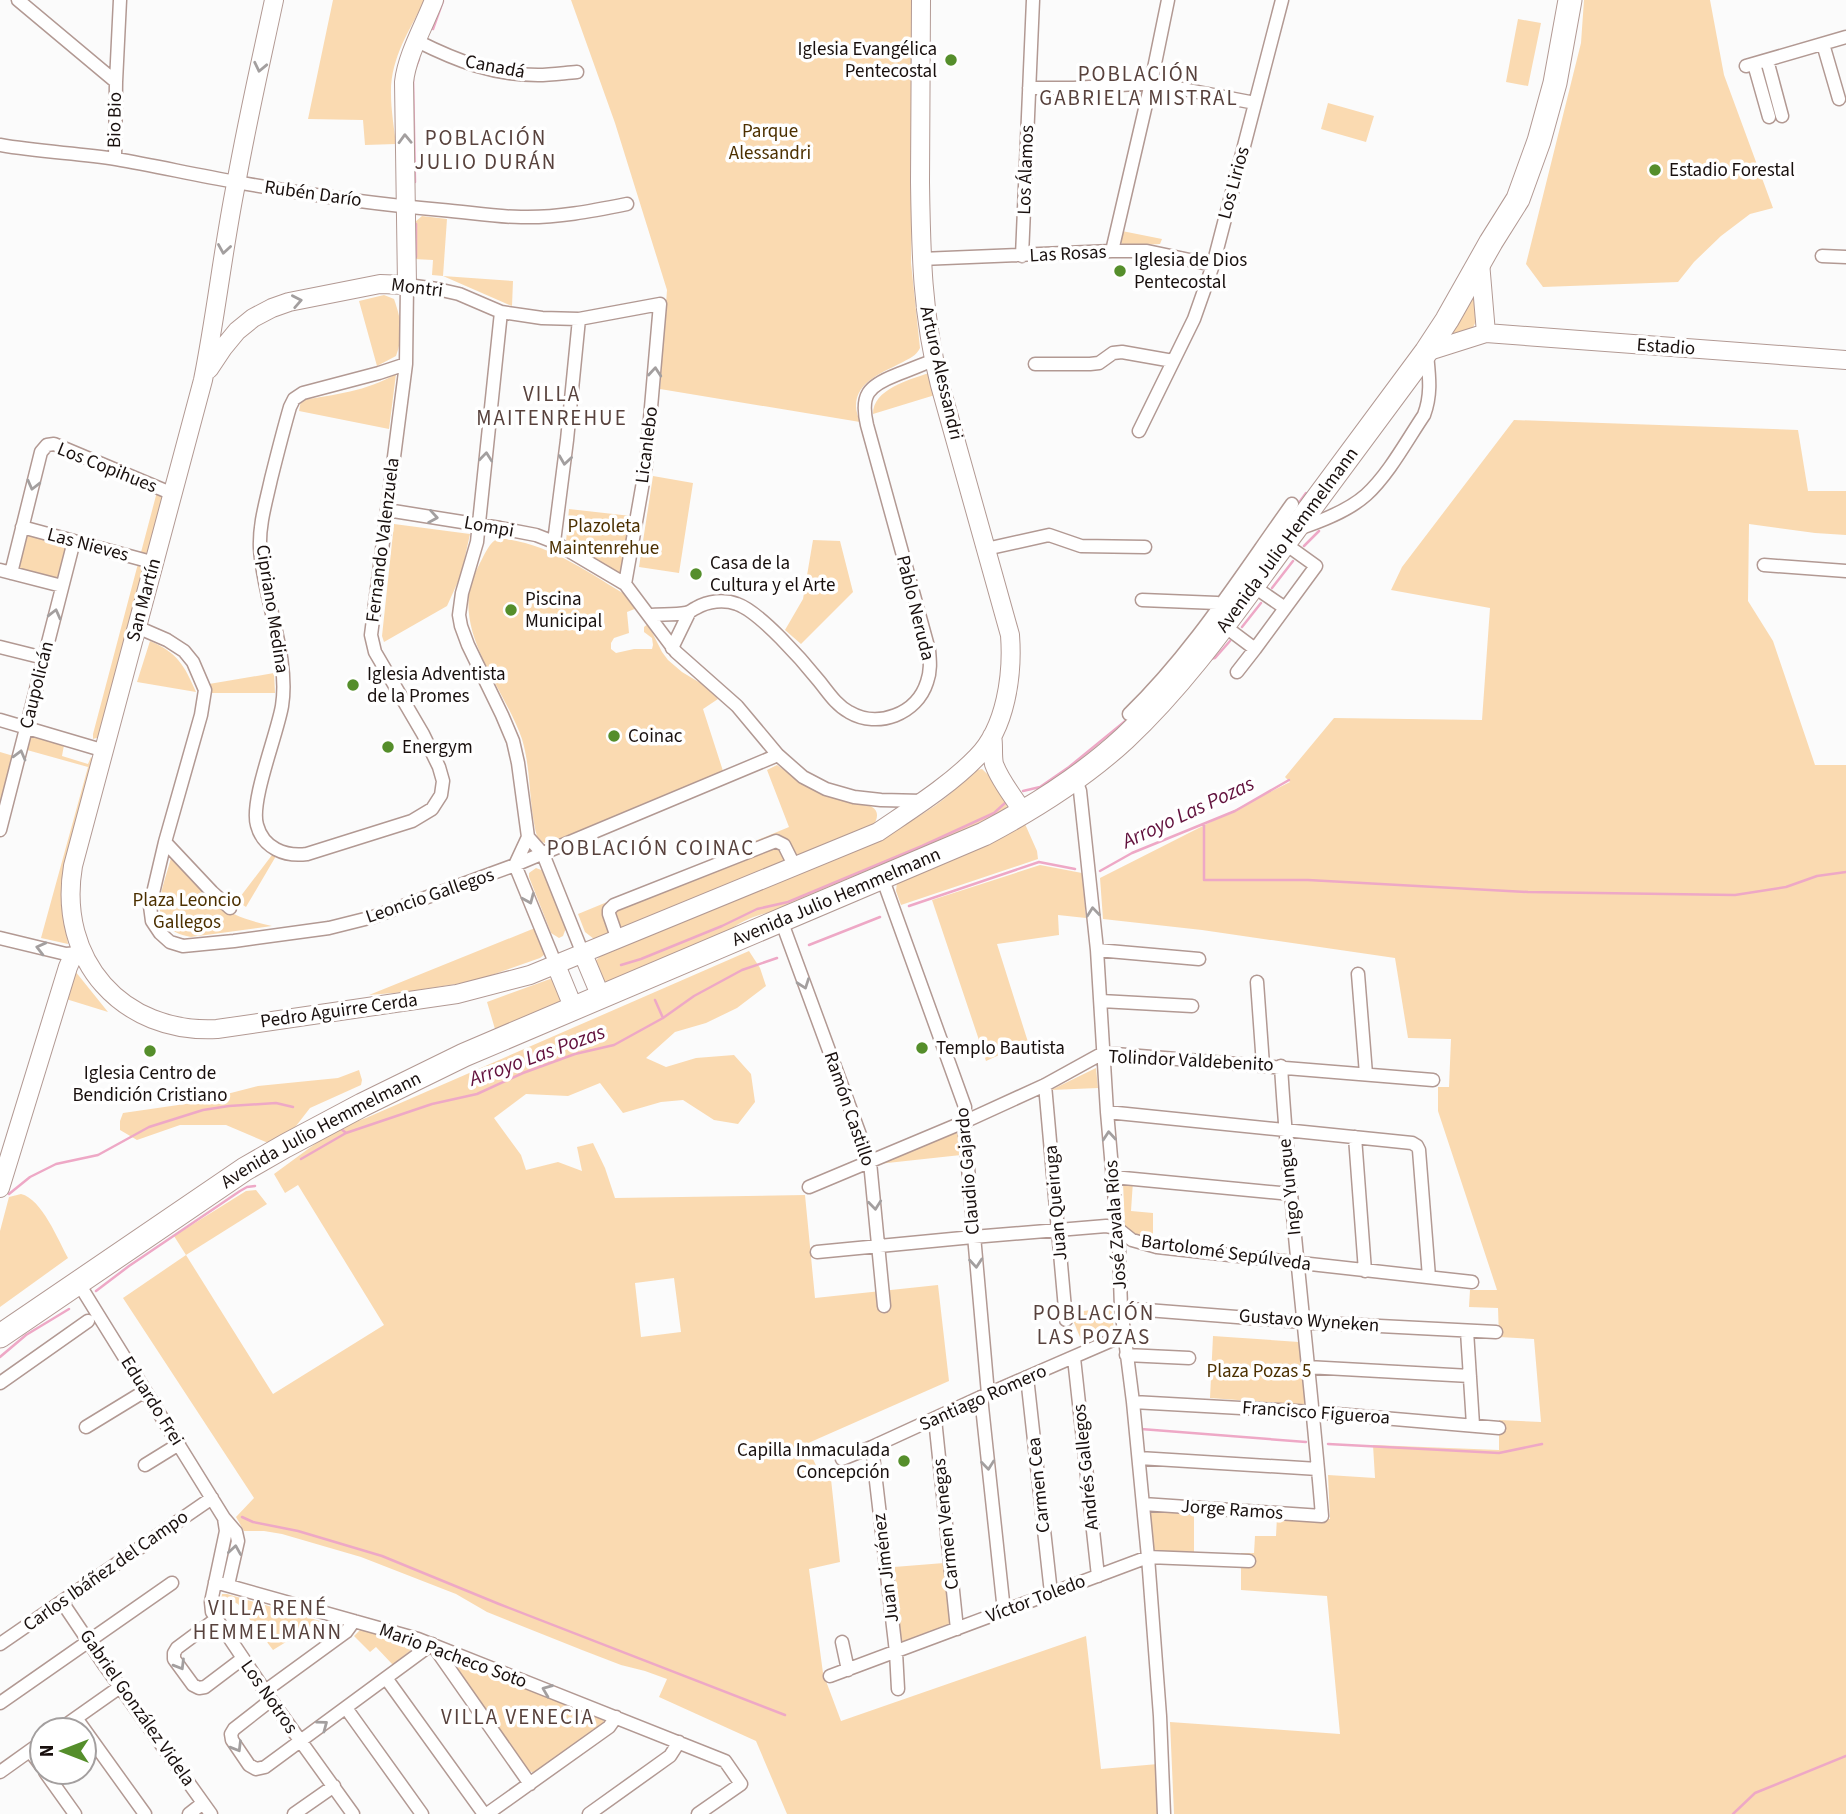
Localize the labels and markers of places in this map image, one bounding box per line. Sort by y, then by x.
place label: Iglesia Evangélica Pentecostal [798,36,937,85]
marker: Iglesia Evangélica Pentecostal [943,52,959,68]
place label: Estadio Forestal [1669,157,1795,184]
marker: Estadio Forestal [1647,162,1663,178]
place label: Iglesia de Dios Pentecostal [1134,247,1247,296]
marker: Iglesia de Dios Pentecostal [1112,263,1128,279]
place label: Casa de la Cultura y el Arte [710,550,835,599]
marker: Casa de la Cultura y el Arte [688,566,704,582]
place label: Piscina Municipal [525,586,602,635]
marker: Piscina Municipal [503,602,519,618]
place label: Iglesia Adventista de la Promes [367,661,506,710]
marker: Iglesia Adventista de la Promes [345,677,361,693]
place label: Coinac [628,723,683,750]
marker: Coinac [606,728,622,744]
place label: Energym [402,734,473,761]
marker: Energym [380,739,396,755]
place label: Templo Bautista [936,1035,1065,1062]
marker: Templo Bautista [914,1040,930,1056]
marker: Iglesia Centro de Bendición Cristiano [142,1043,158,1059]
place label: Iglesia Centro de Bendición Cristiano [72,1060,228,1109]
place label: Capilla Inmaculada Concepción [737,1437,890,1486]
marker: Capilla Inmaculada Concepción [896,1453,912,1469]

